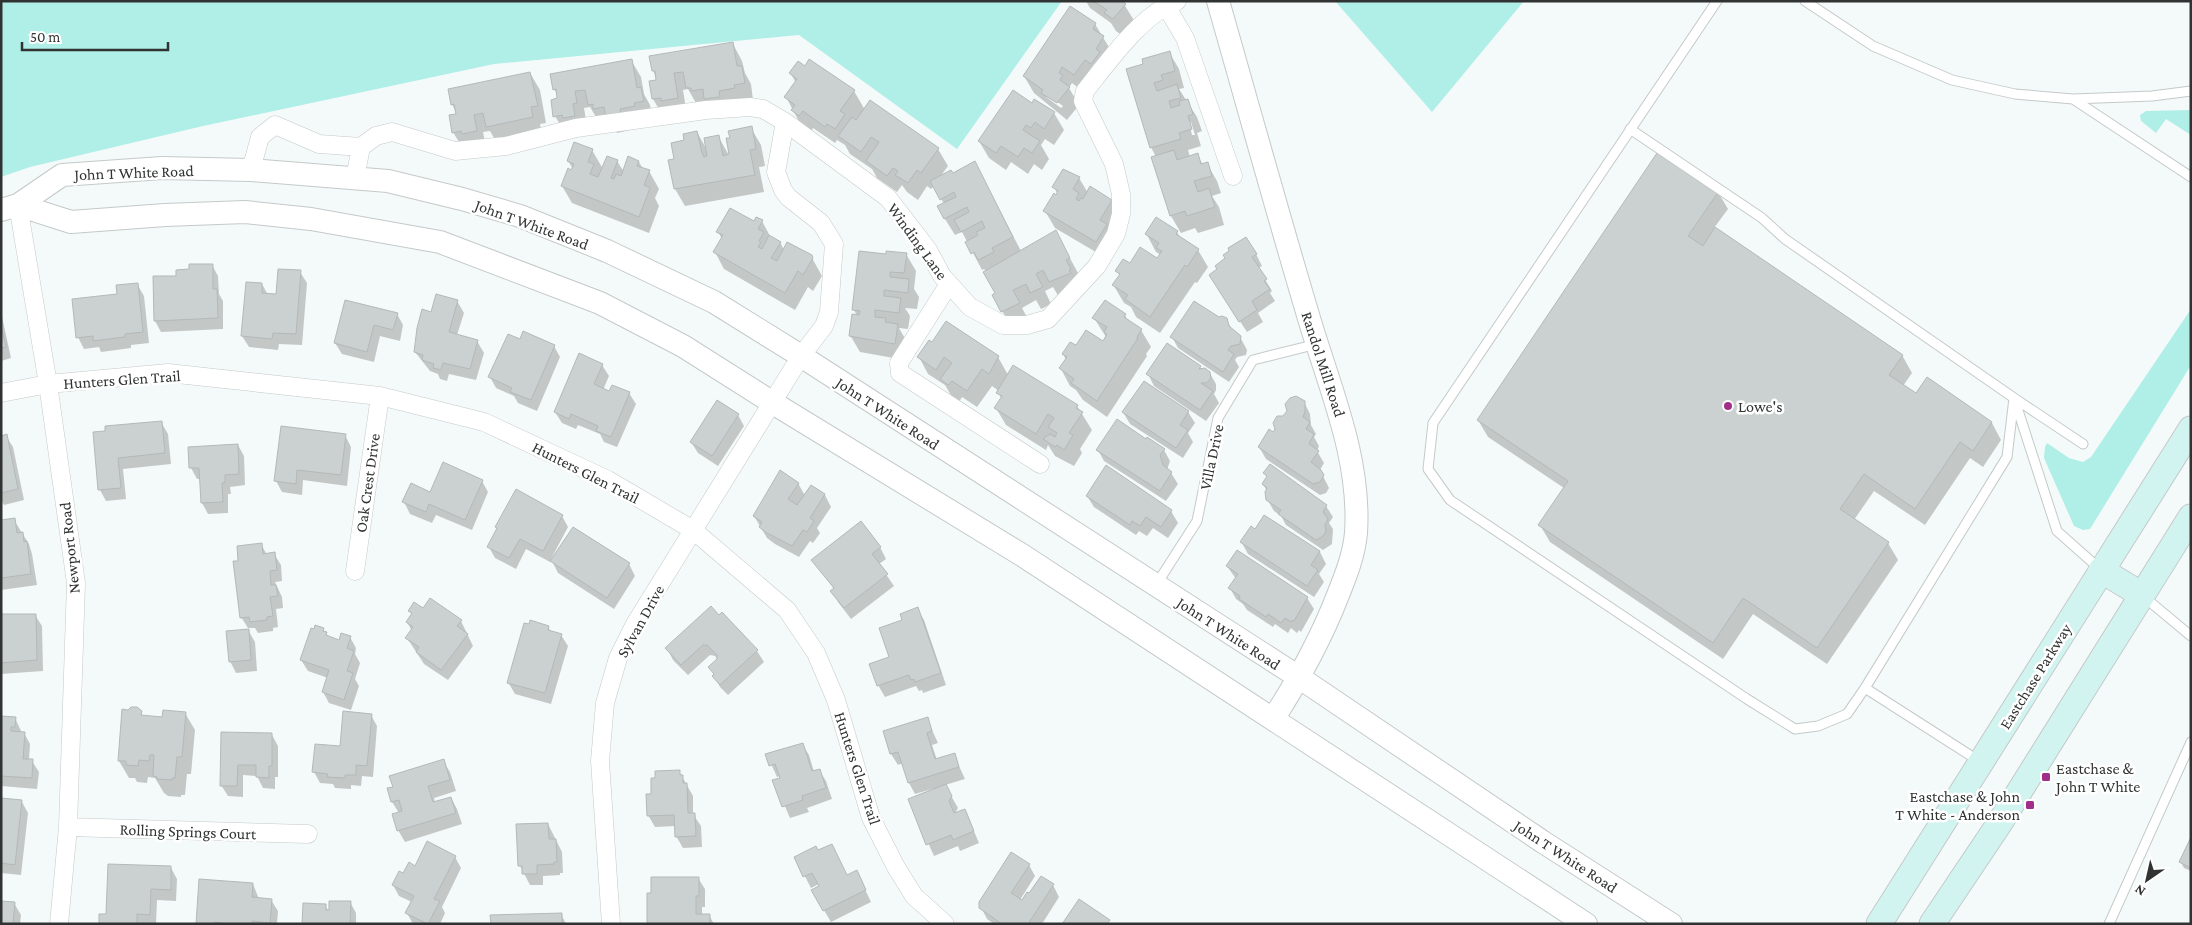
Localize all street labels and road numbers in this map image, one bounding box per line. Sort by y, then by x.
street label: John T White Road [72,162,195,184]
street label: John T White Road [470,195,592,254]
street label: Winding Lane [883,200,951,283]
street label: Randol Mill Road [1299,309,1349,419]
street label: Hunters Glen Trail [63,367,181,392]
street label: John T White Road [831,373,943,454]
street label: Villa Drive [1196,423,1227,491]
street label: Oak Crest Drive [352,432,383,534]
street label: Hunters Glen Trail [530,438,642,507]
street label: Newport Road [56,501,84,595]
street label: Sylvan Drive [614,582,668,661]
street label: John T White Road [1172,593,1284,674]
street label: Eastchase Parkway [1996,620,2076,733]
street label: Hunters Glen Trail [831,710,884,827]
street label: John T White Road [1509,816,1621,897]
street label: Rolling Springs Court [119,821,257,843]

